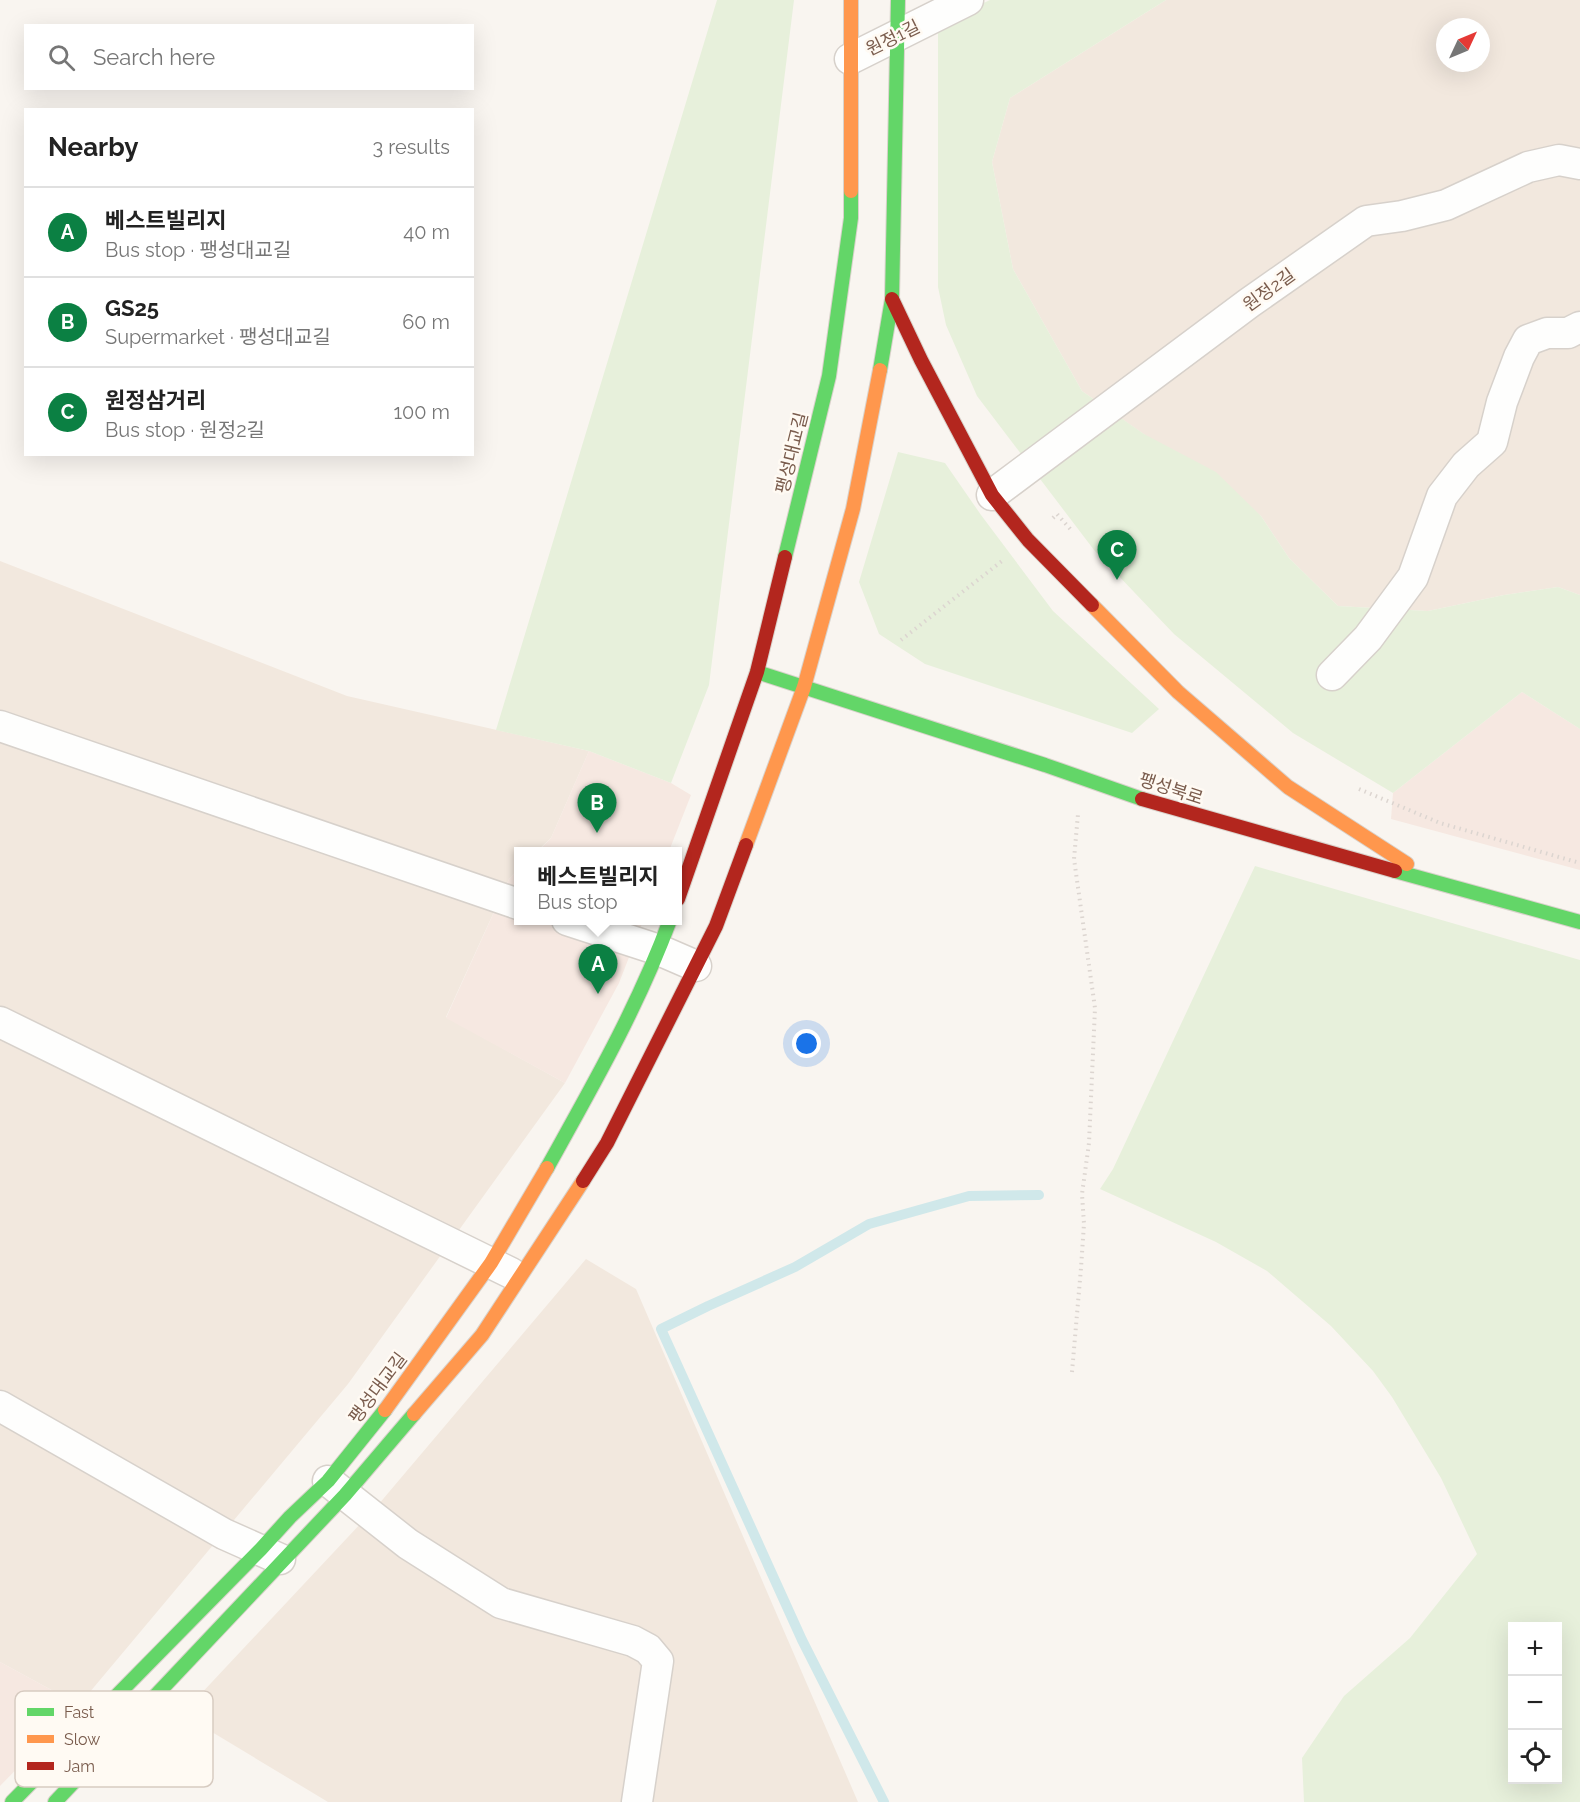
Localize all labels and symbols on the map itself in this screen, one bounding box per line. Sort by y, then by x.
street label: 원정1길 [862,16,923,60]
north arrow [1436,18,1490,72]
street label: 원정2길 [1239,264,1299,315]
street label: 팽성대교길 [771,410,812,496]
pin: C [1098,530,1136,580]
street label: 팽성북로 [1136,768,1206,809]
pin: B [578,784,616,833]
pin: A [578,944,618,994]
your location [792,1029,821,1058]
street label: 팽성대교길 [344,1348,411,1427]
legend [15,1691,213,1787]
text: Fast [64,1703,95,1722]
text: Slow [64,1730,100,1749]
text: Jam [64,1757,95,1776]

